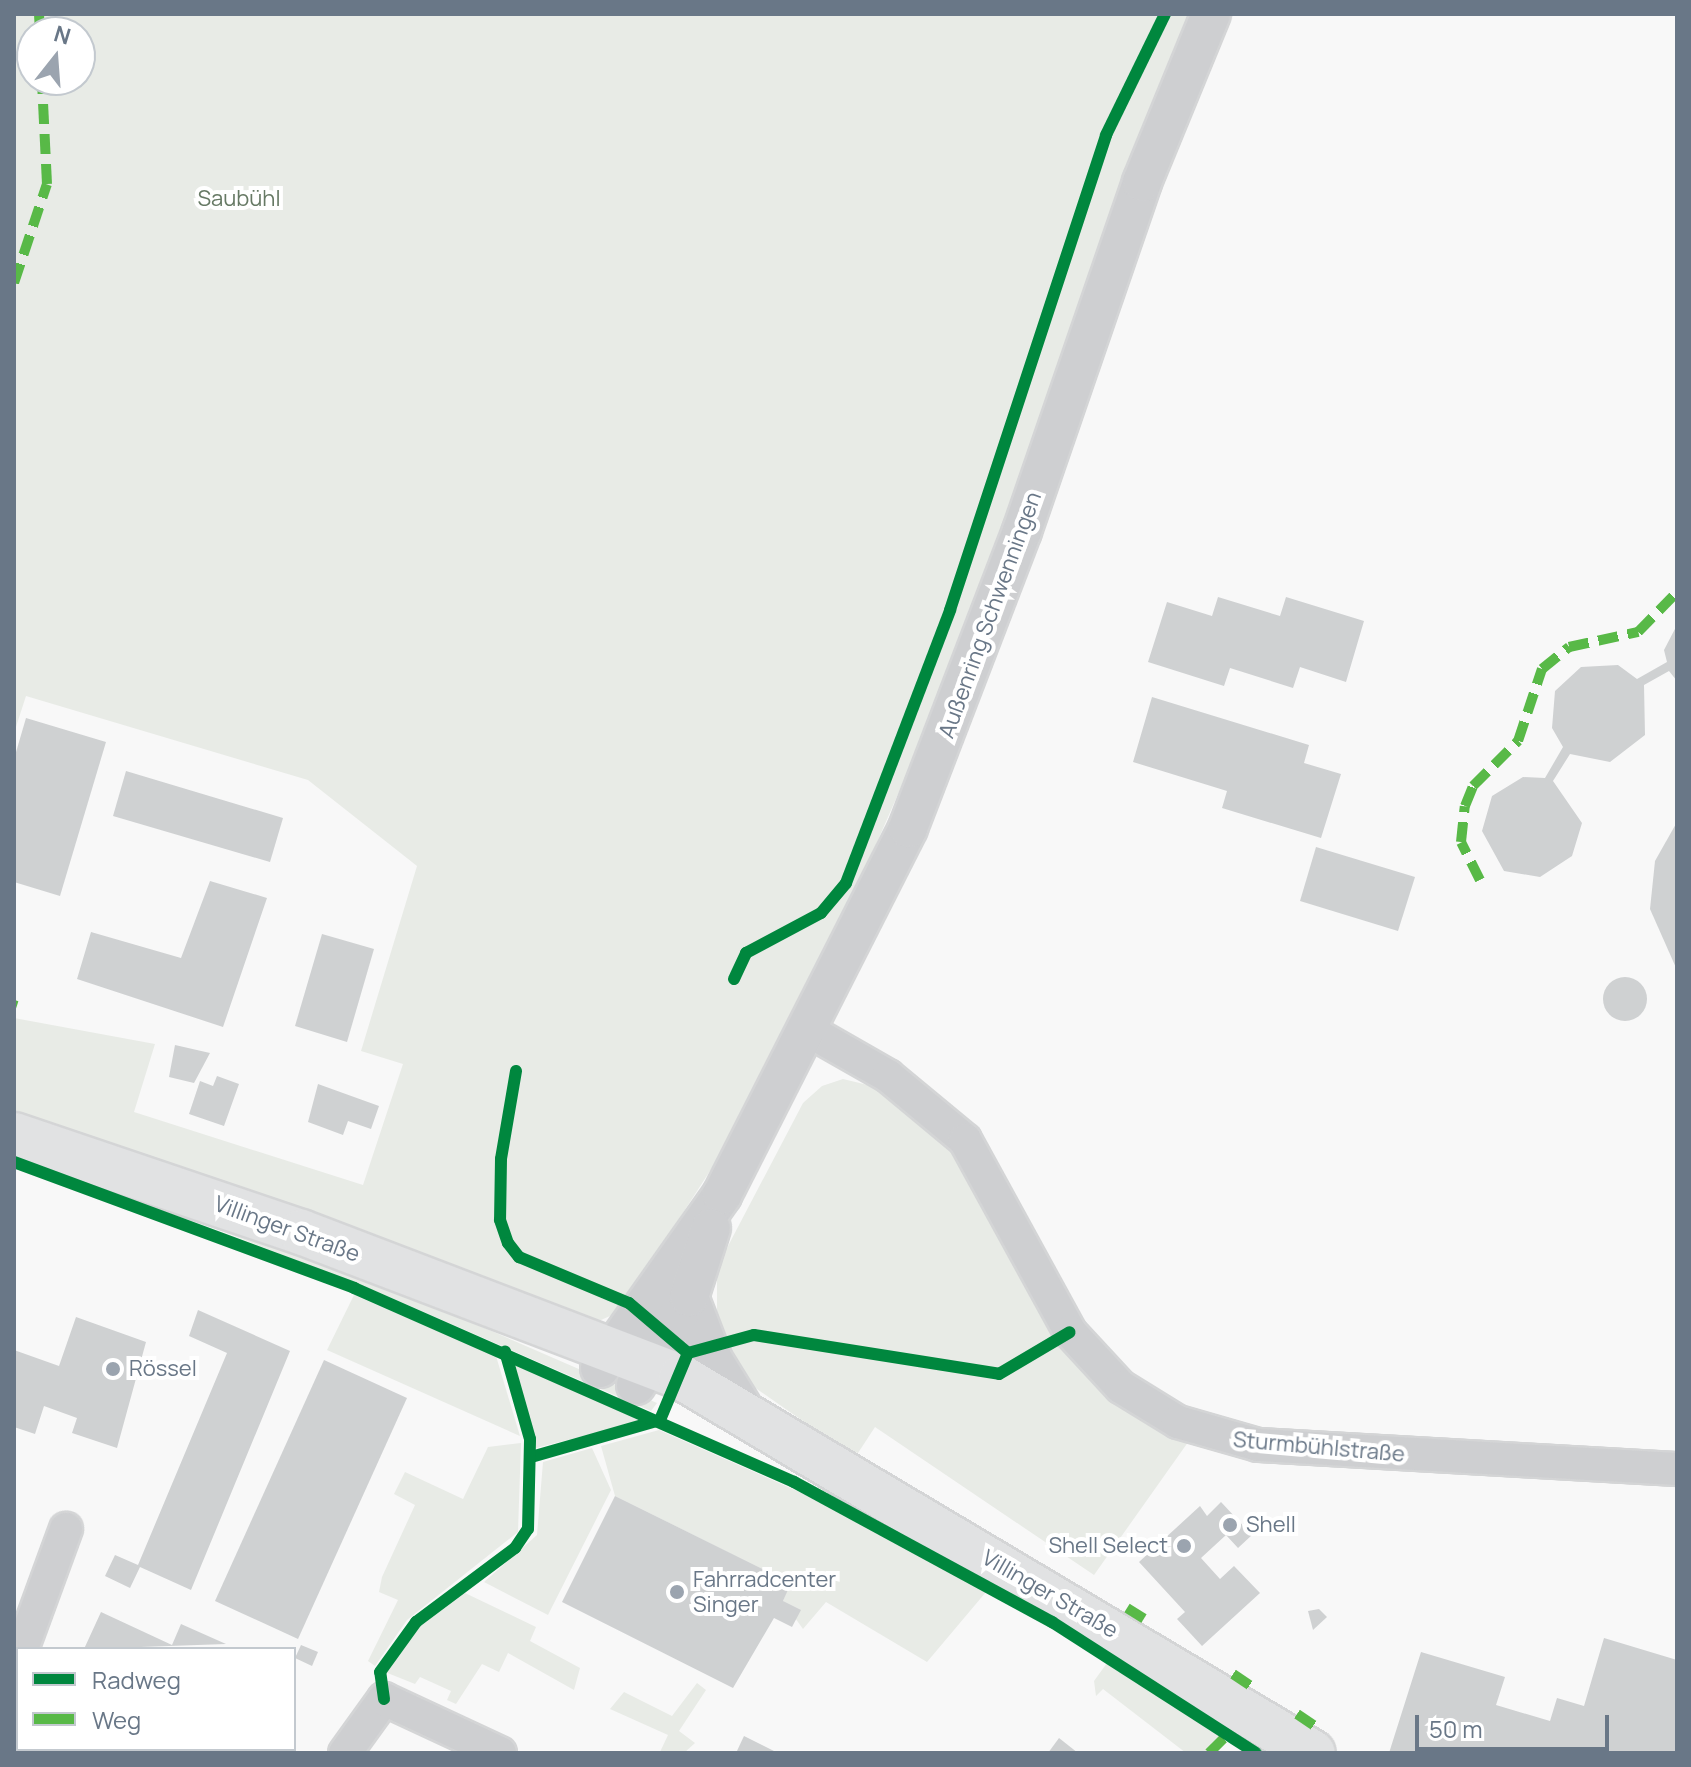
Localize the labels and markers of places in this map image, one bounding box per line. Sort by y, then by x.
place label: Rössel [129,1356,197,1382]
marker: Rössel [104,1360,122,1378]
place label: Shell [1246,1512,1296,1538]
marker: Shell [1221,1516,1239,1534]
place label: Shell Select [1048,1533,1168,1559]
marker: Shell Select [1175,1537,1193,1555]
place label: Fahrradcenter Singer [693,1566,836,1618]
marker: Fahrradcenter Singer [668,1583,686,1601]

